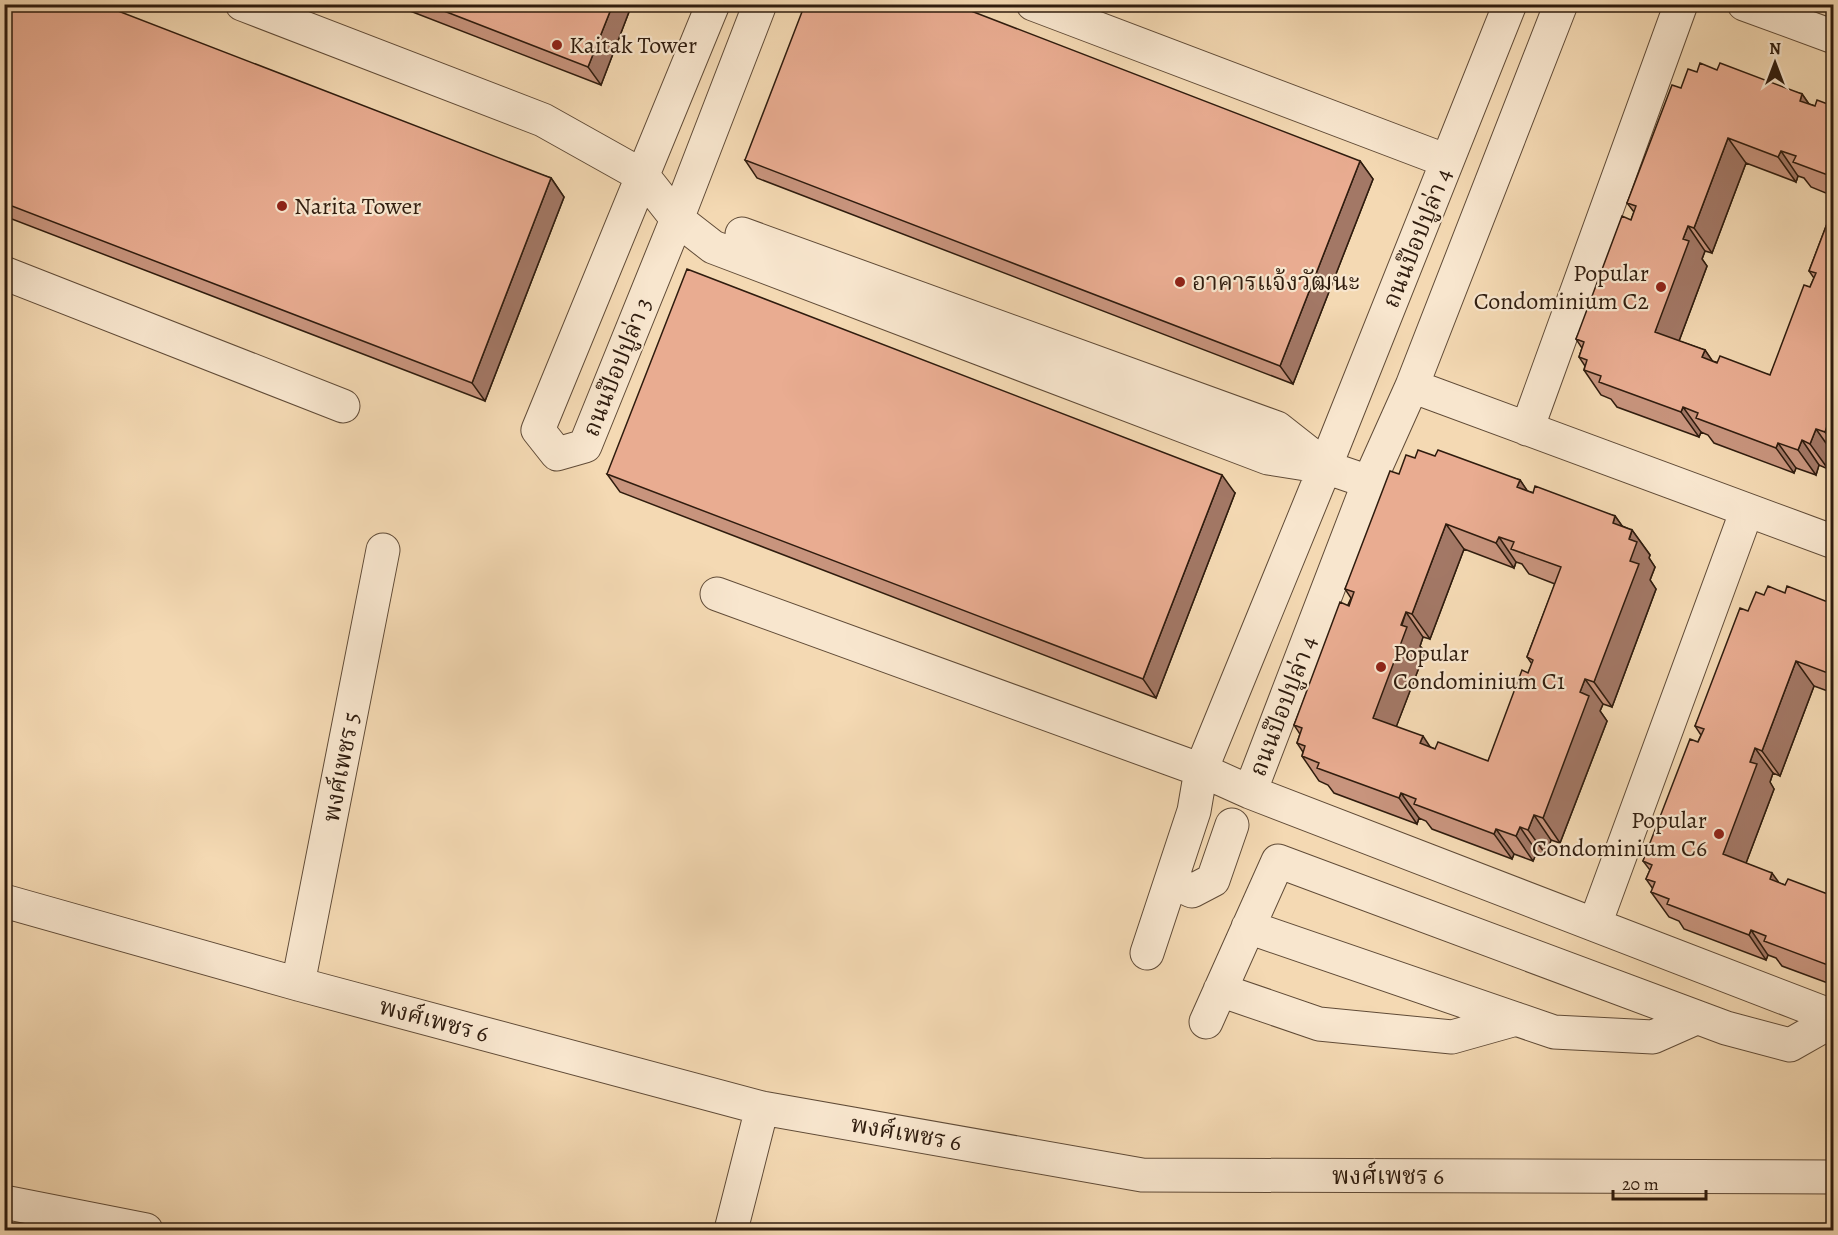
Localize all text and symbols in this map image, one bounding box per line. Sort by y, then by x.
place label: Kaitak Tower [569,29,697,61]
north arrow [1745,33,1805,93]
marker: Kaitak Tower [550,38,564,52]
text: N [1769,38,1781,60]
street label: ถนนป๊อปปูล่า 4 [1374,163,1460,313]
place label: Narita Tower [294,190,422,222]
marker: Narita Tower [275,199,289,213]
place label: Popular Condominium C2 [1474,257,1649,317]
place label: อาคารแจ้งวัฒนะ [1192,266,1360,298]
marker: อาคารแจ้งวัฒนะ [1173,275,1187,289]
marker: Popular Condominium C2 [1654,280,1668,294]
street label: ถนนป๊อปปูล่า 3 [575,293,659,441]
street label: ถนนป๊อปปูล่า 4 [1242,631,1324,781]
place label: Popular Condominium C1 [1393,637,1565,697]
marker: Popular Condominium C1 [1374,660,1388,674]
street label: พงศ์เพชร 5 [315,709,367,825]
place label: Popular Condominium C6 [1532,804,1707,864]
marker: Popular Condominium C6 [1712,827,1726,841]
street label: พงศ์เพชร 6 [376,990,492,1050]
street label: พงศ์เพชร 6 [848,1108,964,1158]
street label: พงศ์เพชร 6 [1332,1160,1444,1192]
scale bar [1613,1163,1706,1201]
text: 20 m [1622,1172,1659,1196]

